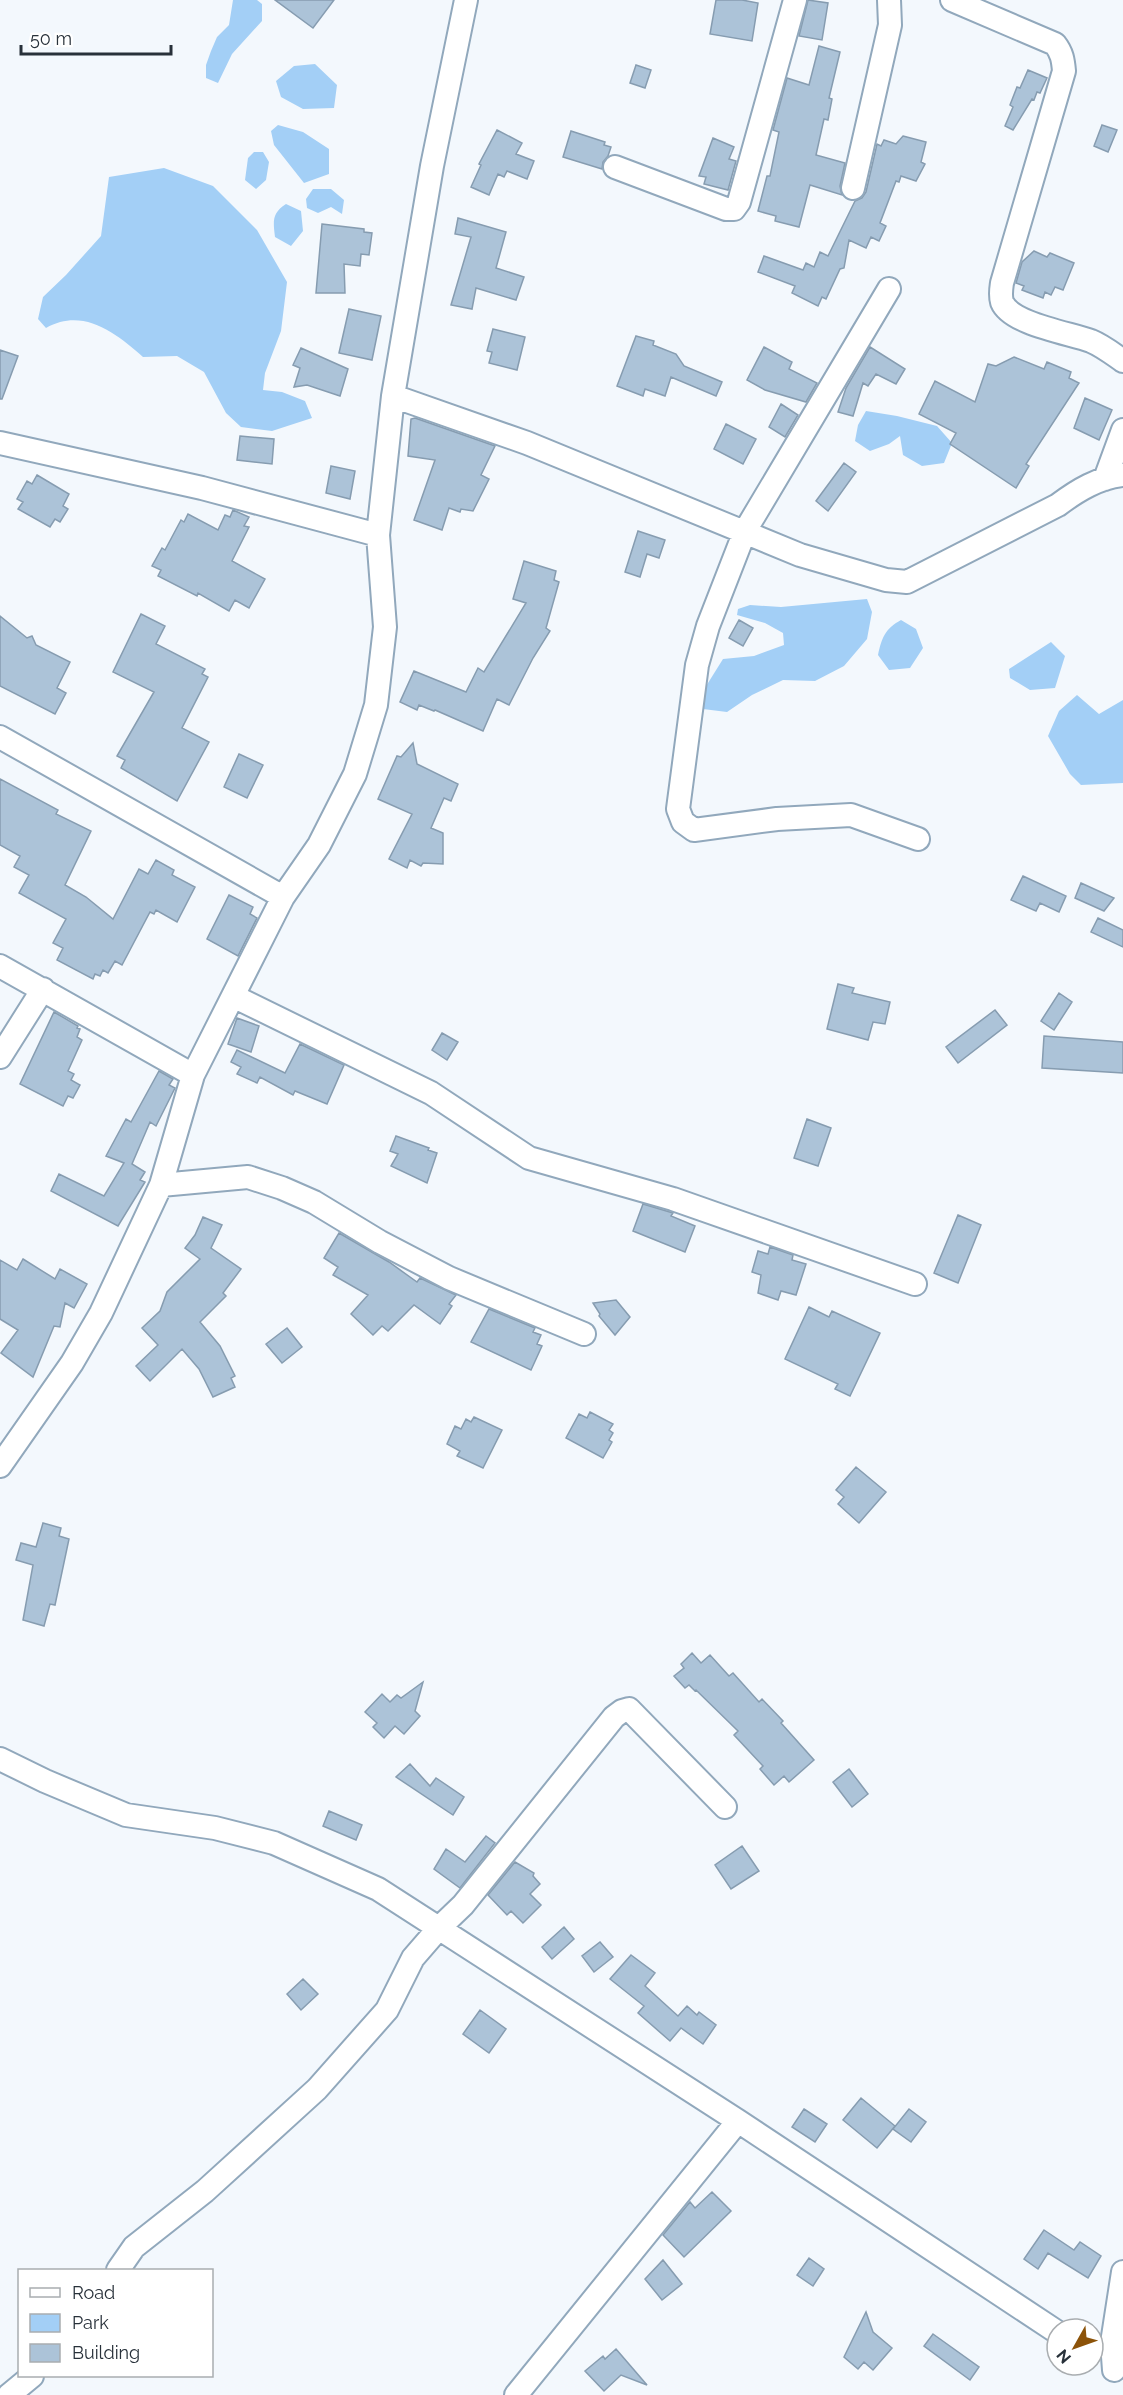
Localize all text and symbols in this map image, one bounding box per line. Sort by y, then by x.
scale bar [21,18,171,56]
text: 50 m [30,28,72,49]
legend [18,2269,213,2377]
text: Road [72,2282,115,2303]
text: Park [72,2312,109,2333]
north arrow [1045,2317,1105,2377]
text: Building [72,2342,140,2363]
text: N [1053,2346,1075,2367]

